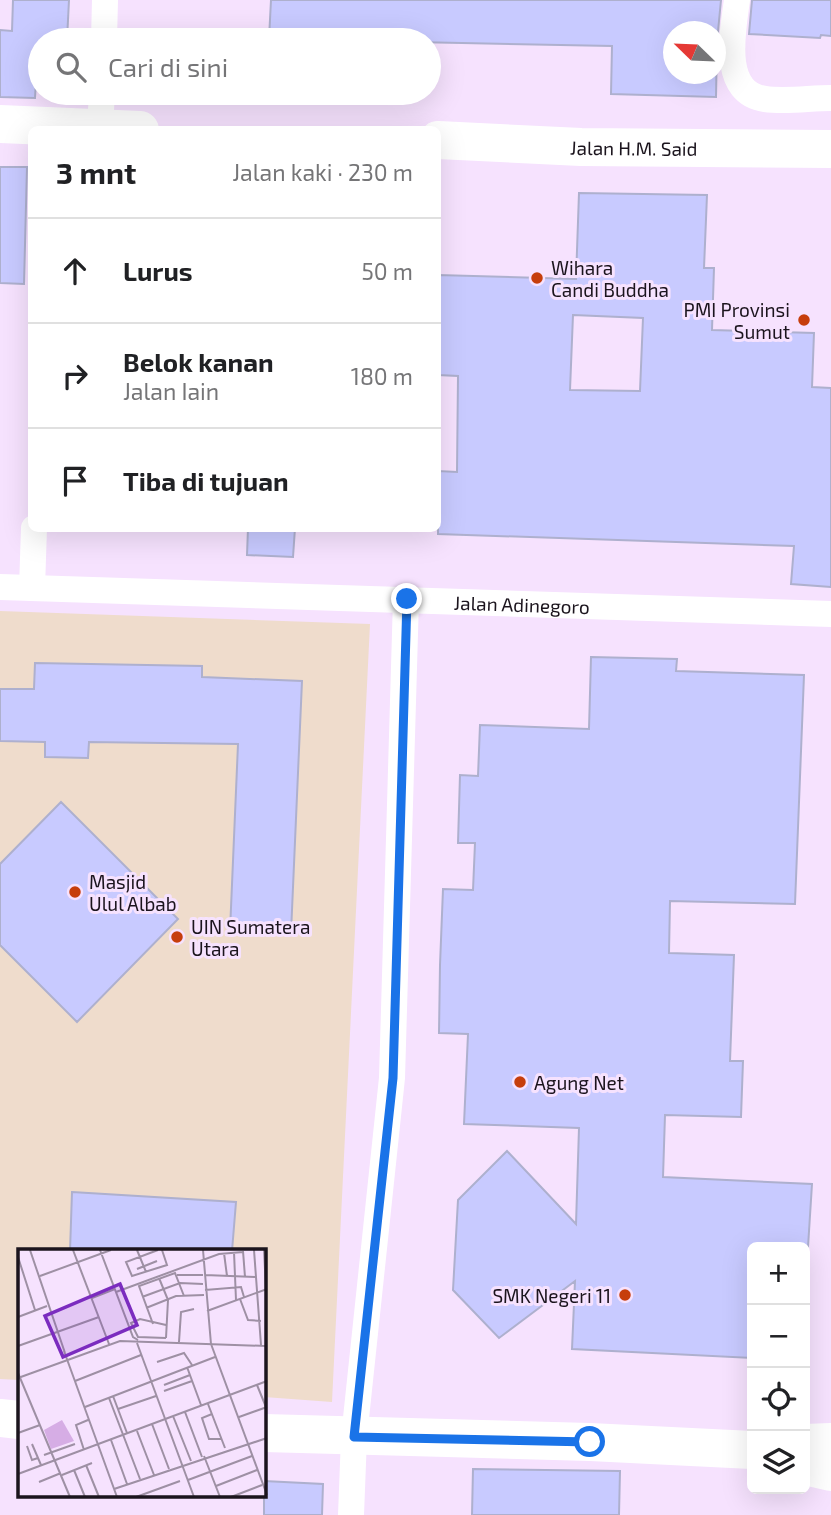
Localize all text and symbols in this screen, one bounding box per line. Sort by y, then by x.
north arrow [663,21,726,84]
search box [28,28,441,105]
icon: search [52,48,90,86]
text: Cari di sini [108,51,228,82]
street label: Jalan H.M. Said [570,135,698,159]
text: 3 mnt [56,154,136,190]
text: Jalan kaki · 230 m [232,158,413,186]
icon: ahead [56,252,94,290]
text: Lurus [123,255,193,286]
place label: Wihara Candi Buddha [551,256,669,301]
text: 50 m [362,257,413,285]
marker: Wihara Candi Buddha [529,270,545,286]
place label: PMI Provinsi Sumut [683,298,790,343]
marker: PMI Provinsi Sumut [796,312,812,328]
text: Belok kanan [123,346,274,377]
icon: right [56,357,94,395]
text: 180 m [351,362,413,390]
text: Jalan Iain [123,377,219,405]
icon: arrive [56,462,94,500]
text: Tiba di tujuan [123,465,289,496]
route end [391,583,422,614]
street label: Jalan Adinegoro [453,590,590,618]
place label: Masjid Ulul Albab [89,870,177,915]
marker: Masjid Ulul Albab [67,884,83,900]
place label: UIN Sumatera Utara [191,915,310,960]
marker: UIN Sumatera Utara [169,929,185,945]
place label: Agung Net [534,1071,624,1094]
marker: Agung Net [512,1074,528,1090]
map controls [747,1242,810,1494]
button: + [747,1242,810,1305]
inset map [18,1249,266,1498]
place label: SMK Negeri 11 [492,1284,611,1307]
marker: SMK Negeri 11 [617,1287,633,1303]
button: − [747,1305,810,1368]
button: locate [747,1368,810,1431]
route start [574,1426,605,1457]
button: layers [747,1431,810,1494]

